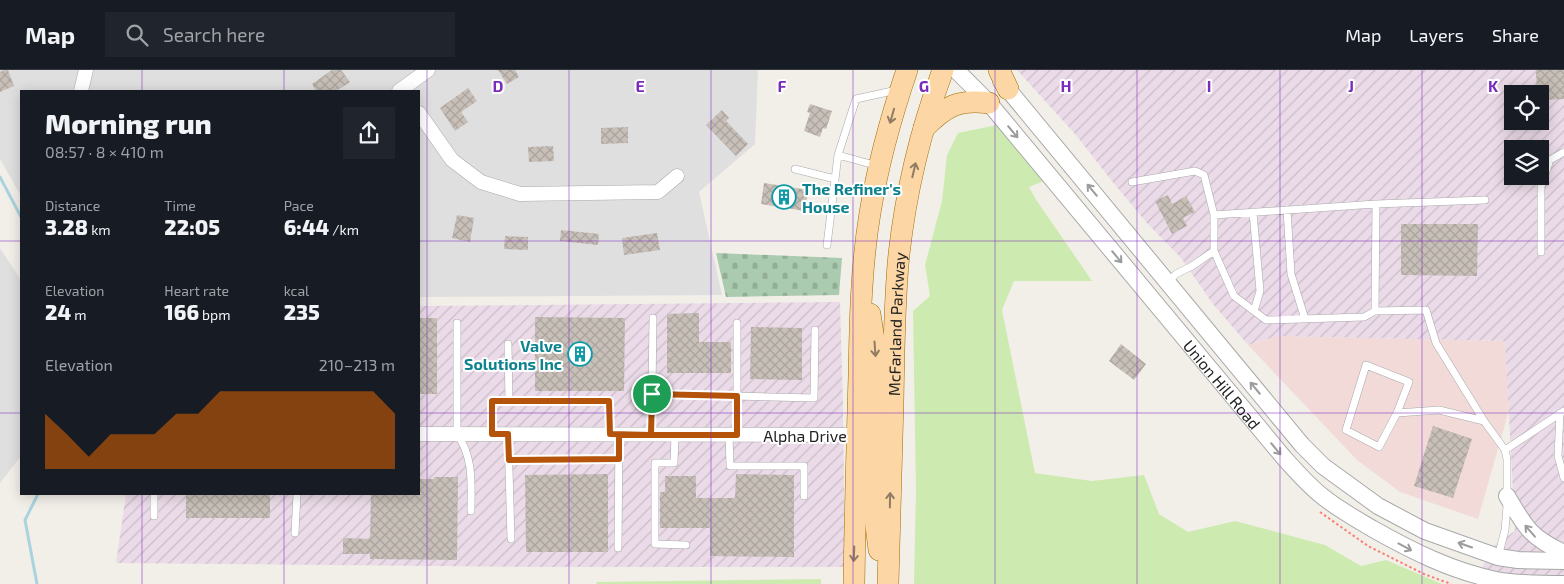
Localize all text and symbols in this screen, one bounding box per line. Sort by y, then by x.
search box [105,12,455,57]
text: Map [25,20,75,49]
icon: search [123,21,151,49]
text: Search here [163,23,265,46]
text: Map [1345,24,1381,46]
text: Layers [1409,24,1464,46]
text: Share [1492,24,1539,46]
text: D [493,76,504,95]
text: E [635,76,645,95]
text: F [778,76,787,95]
text: G [919,76,929,95]
text: H [1060,76,1072,95]
text: I [1207,76,1211,95]
text: J [1348,76,1354,95]
text: K [1488,76,1499,95]
map controls [1504,85,1549,185]
button: locate [1504,85,1549,130]
text: Morning run [45,106,212,140]
button: share [343,107,395,159]
one-way arrow [886,108,896,124]
one-way arrow [1007,125,1019,138]
button: layers [1504,140,1549,185]
text: 08:57 · 8 × 410 m [45,142,164,161]
one-way arrow [910,162,919,178]
place label: The Refiner's House [802,179,901,216]
building icon: The Refiner's House [771,184,797,210]
one-way arrow [1087,184,1098,197]
text: Distance [45,197,100,214]
text: Time [164,197,196,214]
text: Pace [284,197,314,214]
text: 3.28 [45,214,88,239]
text: 22:05 [164,214,220,239]
text: 6:44 [284,214,329,239]
text: km [88,221,111,238]
text: /km [329,221,359,238]
one-way arrow [1111,250,1122,263]
street label: McFarland Parkway [884,251,909,396]
text: Elevation [45,282,104,299]
text: Heart rate [164,282,229,299]
text: kcal [284,282,309,299]
text: 24 [45,299,71,324]
text: 166 [164,299,199,324]
text: 235 [284,299,320,324]
text: m [71,306,86,323]
text: bpm [199,306,231,323]
street label: Union Hill Road [1180,335,1265,432]
place label: Valve Solutions Inc [464,336,562,373]
building icon: Valve Solutions Inc [567,341,593,367]
one-way arrow [871,341,880,357]
text: Elevation [45,355,113,374]
text: 210–213 m [319,355,395,374]
pin [631,373,673,415]
icon: arrive [638,380,666,408]
one-way arrow [1249,382,1260,395]
street label: Alpha Drive [763,426,847,445]
one-way arrow [1271,442,1282,455]
one-way arrow [886,493,895,509]
one-way arrow [1525,525,1536,538]
one-way arrow [1458,540,1473,549]
one-way arrow [1397,542,1412,552]
one-way arrow [850,546,859,562]

